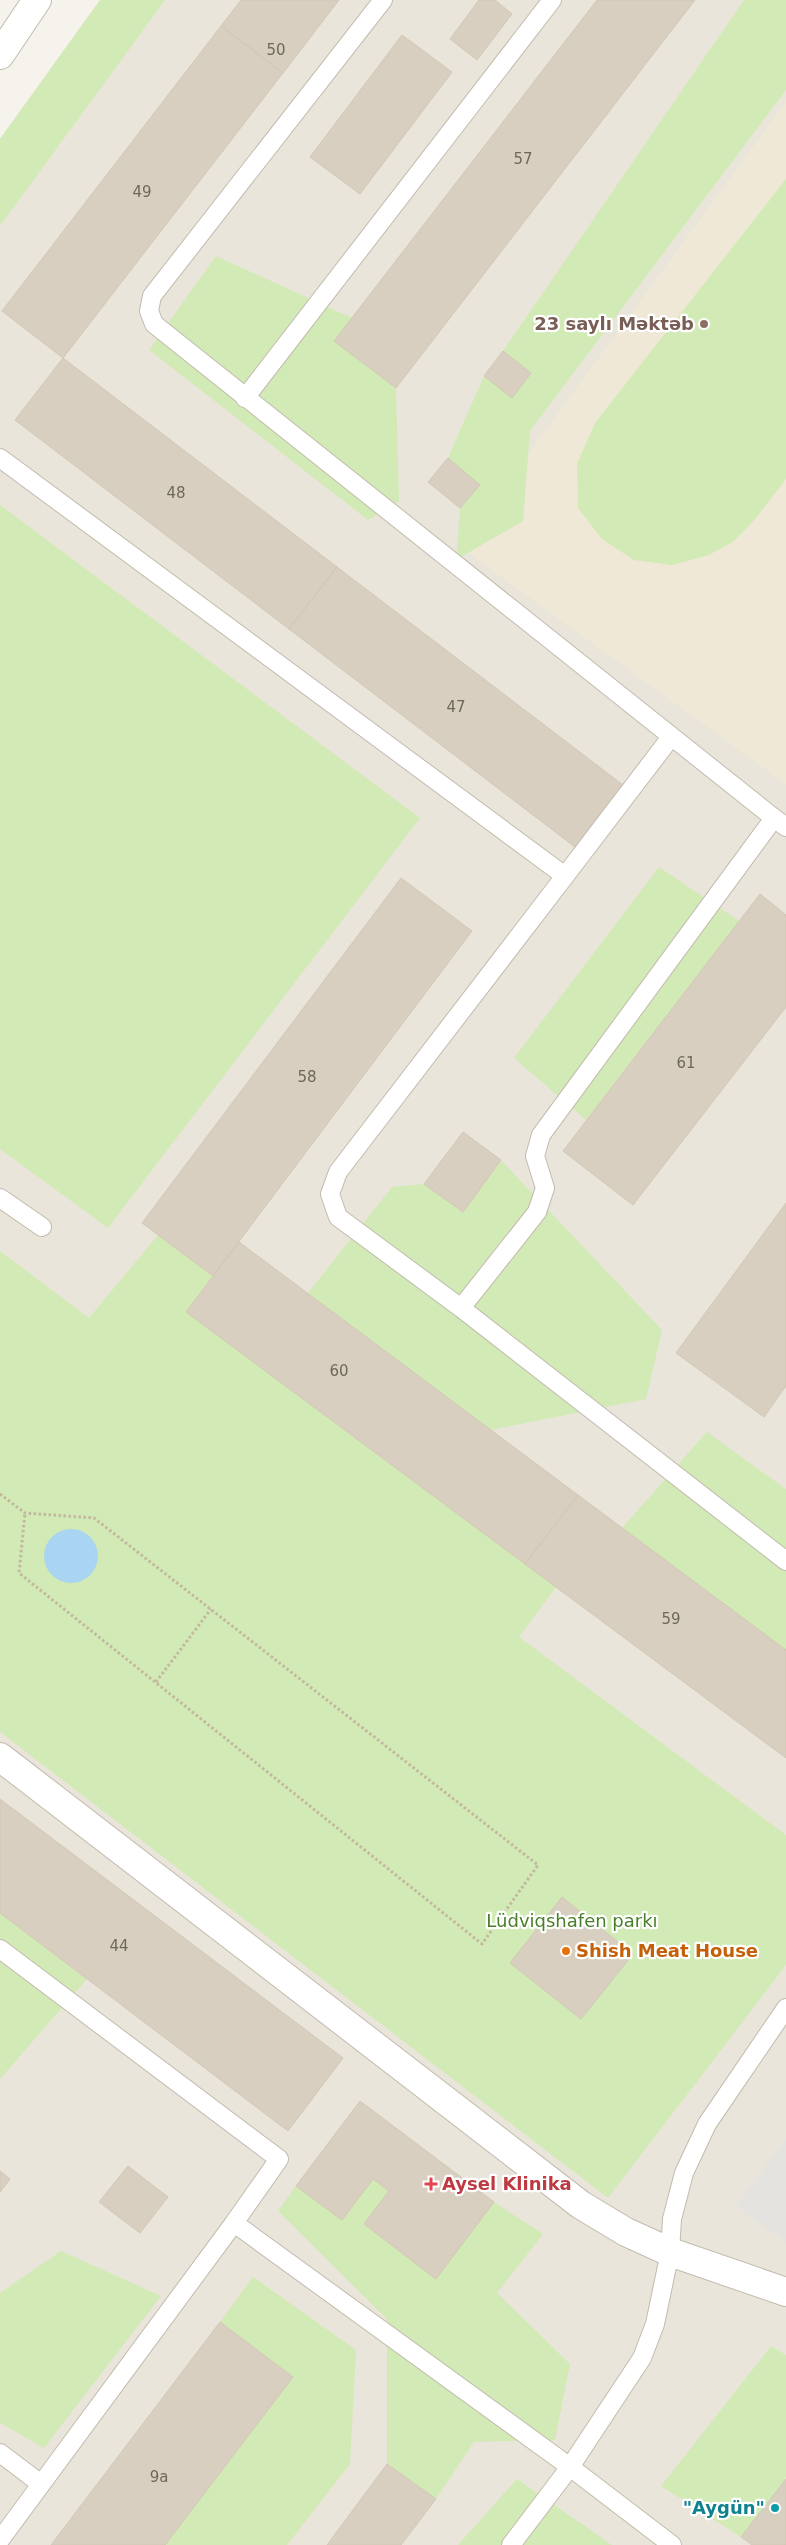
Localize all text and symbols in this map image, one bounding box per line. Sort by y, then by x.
house number: 50 [266,41,286,59]
house number: 57 [513,150,533,168]
house number: 49 [132,183,152,201]
place label: 23 saylı Məktəb [534,313,694,334]
marker: 23 saylı Məktəb [698,318,710,330]
house number: 48 [166,484,186,502]
house number: 47 [446,698,466,716]
house number: 61 [676,1054,696,1072]
house number: 58 [297,1068,317,1086]
house number: 60 [329,1362,349,1380]
house number: 59 [661,1610,681,1628]
park label: Lüdviqshafen parkı [486,1910,658,1931]
house number: 44 [109,1937,129,1955]
place label: Shish Meat House [576,1940,758,1961]
marker: Shish Meat House [560,1945,572,1957]
place label: Aysel Klinika [442,2173,572,2194]
marker: Aysel Klinika [424,2177,438,2191]
house number: 9a [150,2468,168,2486]
place label: "Aygün" [683,2497,765,2518]
marker: "Aygün" [769,2502,781,2514]

